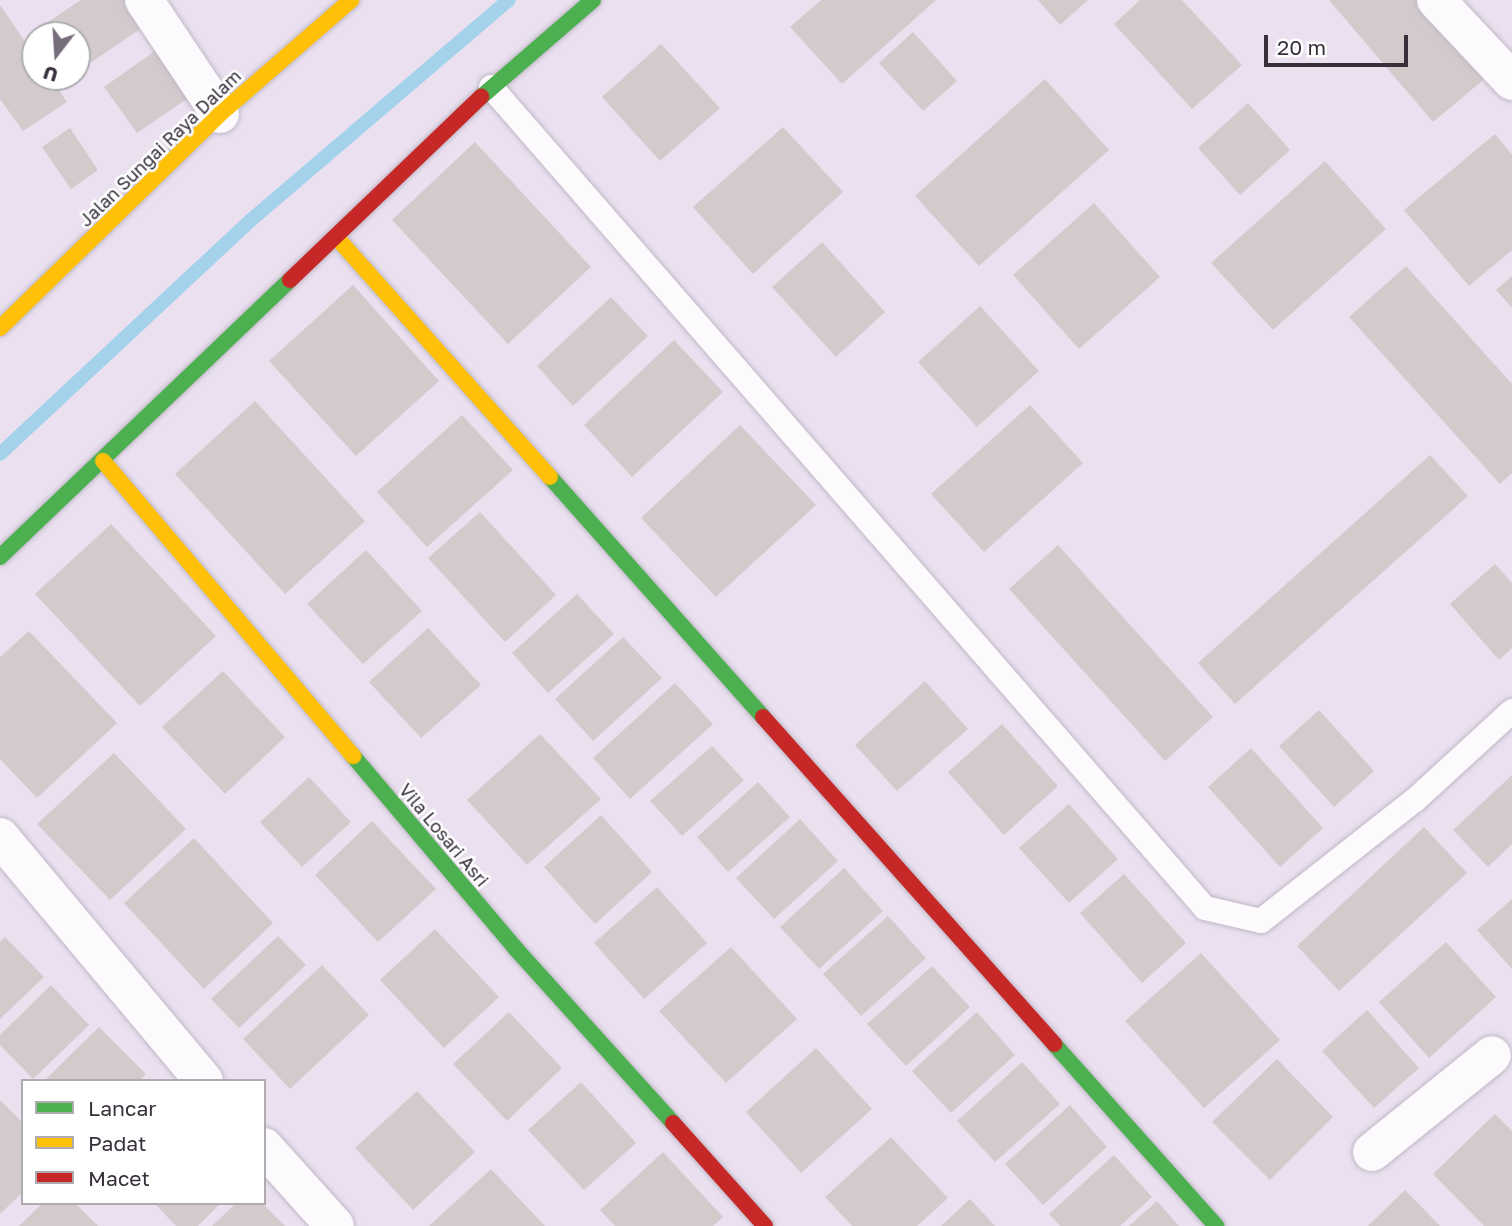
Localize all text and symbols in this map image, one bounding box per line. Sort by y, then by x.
north arrow [21,21,91,91]
scale bar [1267,21,1410,65]
text: 20 m [1277,34,1326,60]
text: U [40,62,60,88]
street label: Jalan Sungai Raya Dalam [75,65,245,231]
street label: Vila Losari Asri [395,779,493,891]
legend [21,1079,266,1205]
text: Lancar [88,1095,156,1121]
text: Padat [88,1130,146,1156]
text: Macet [88,1165,150,1191]

